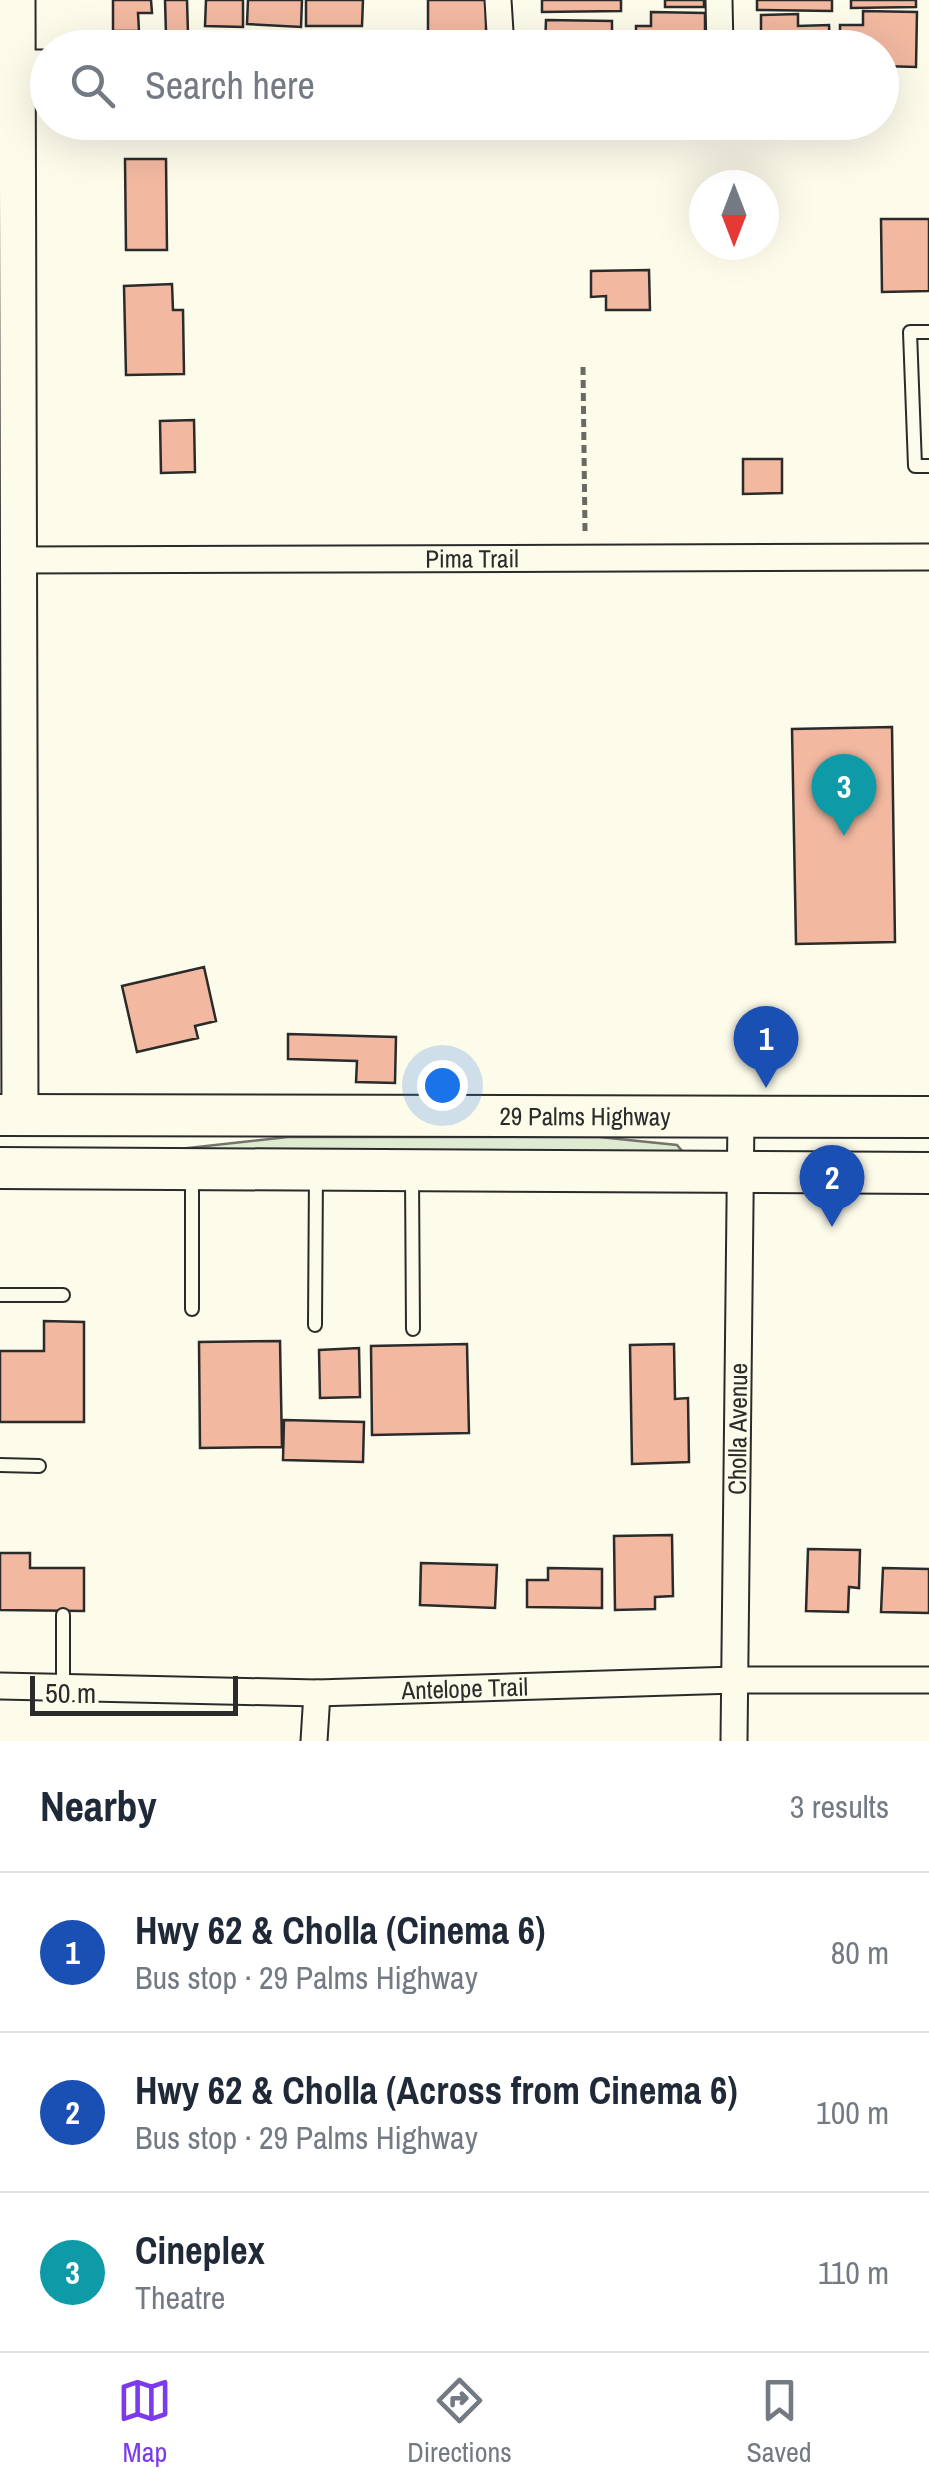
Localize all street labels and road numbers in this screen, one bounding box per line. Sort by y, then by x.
street label: Pima Trail [425,541,519,576]
street label: 29 Palms Highway [499,1099,671,1133]
street label: Cholla Avenue [720,1363,755,1495]
street label: Antelope Trail [400,1669,529,1707]

